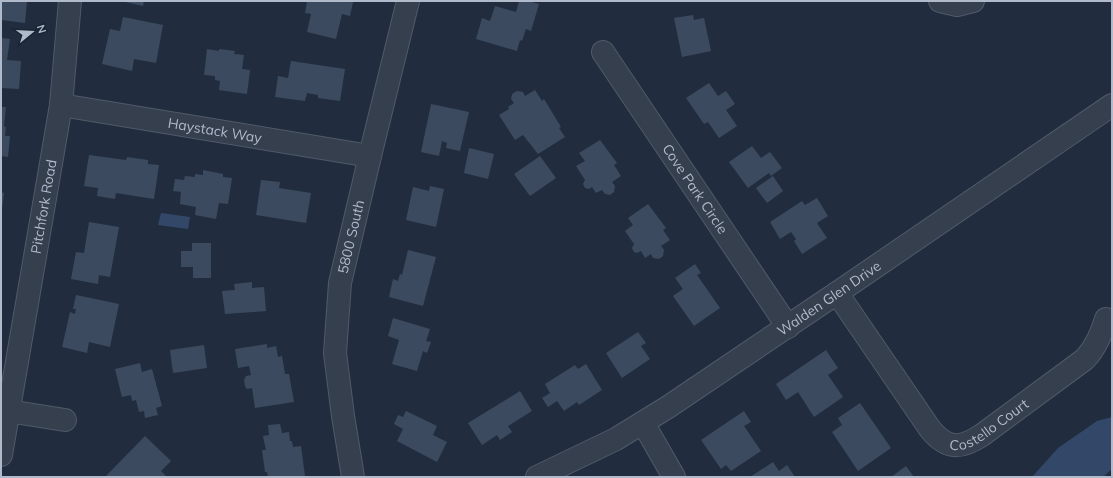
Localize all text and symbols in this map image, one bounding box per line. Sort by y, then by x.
north arrow [12,12,52,52]
text: N [34,23,49,35]
street label: Haystack Way [167,114,264,147]
street label: Cove Park Circle [658,140,732,237]
street label: Pitchfork Road [27,158,61,255]
street label: 5800 South [334,198,368,275]
street label: Walden Glen Drive [774,257,884,340]
street label: Costello Court [949,395,1032,454]

